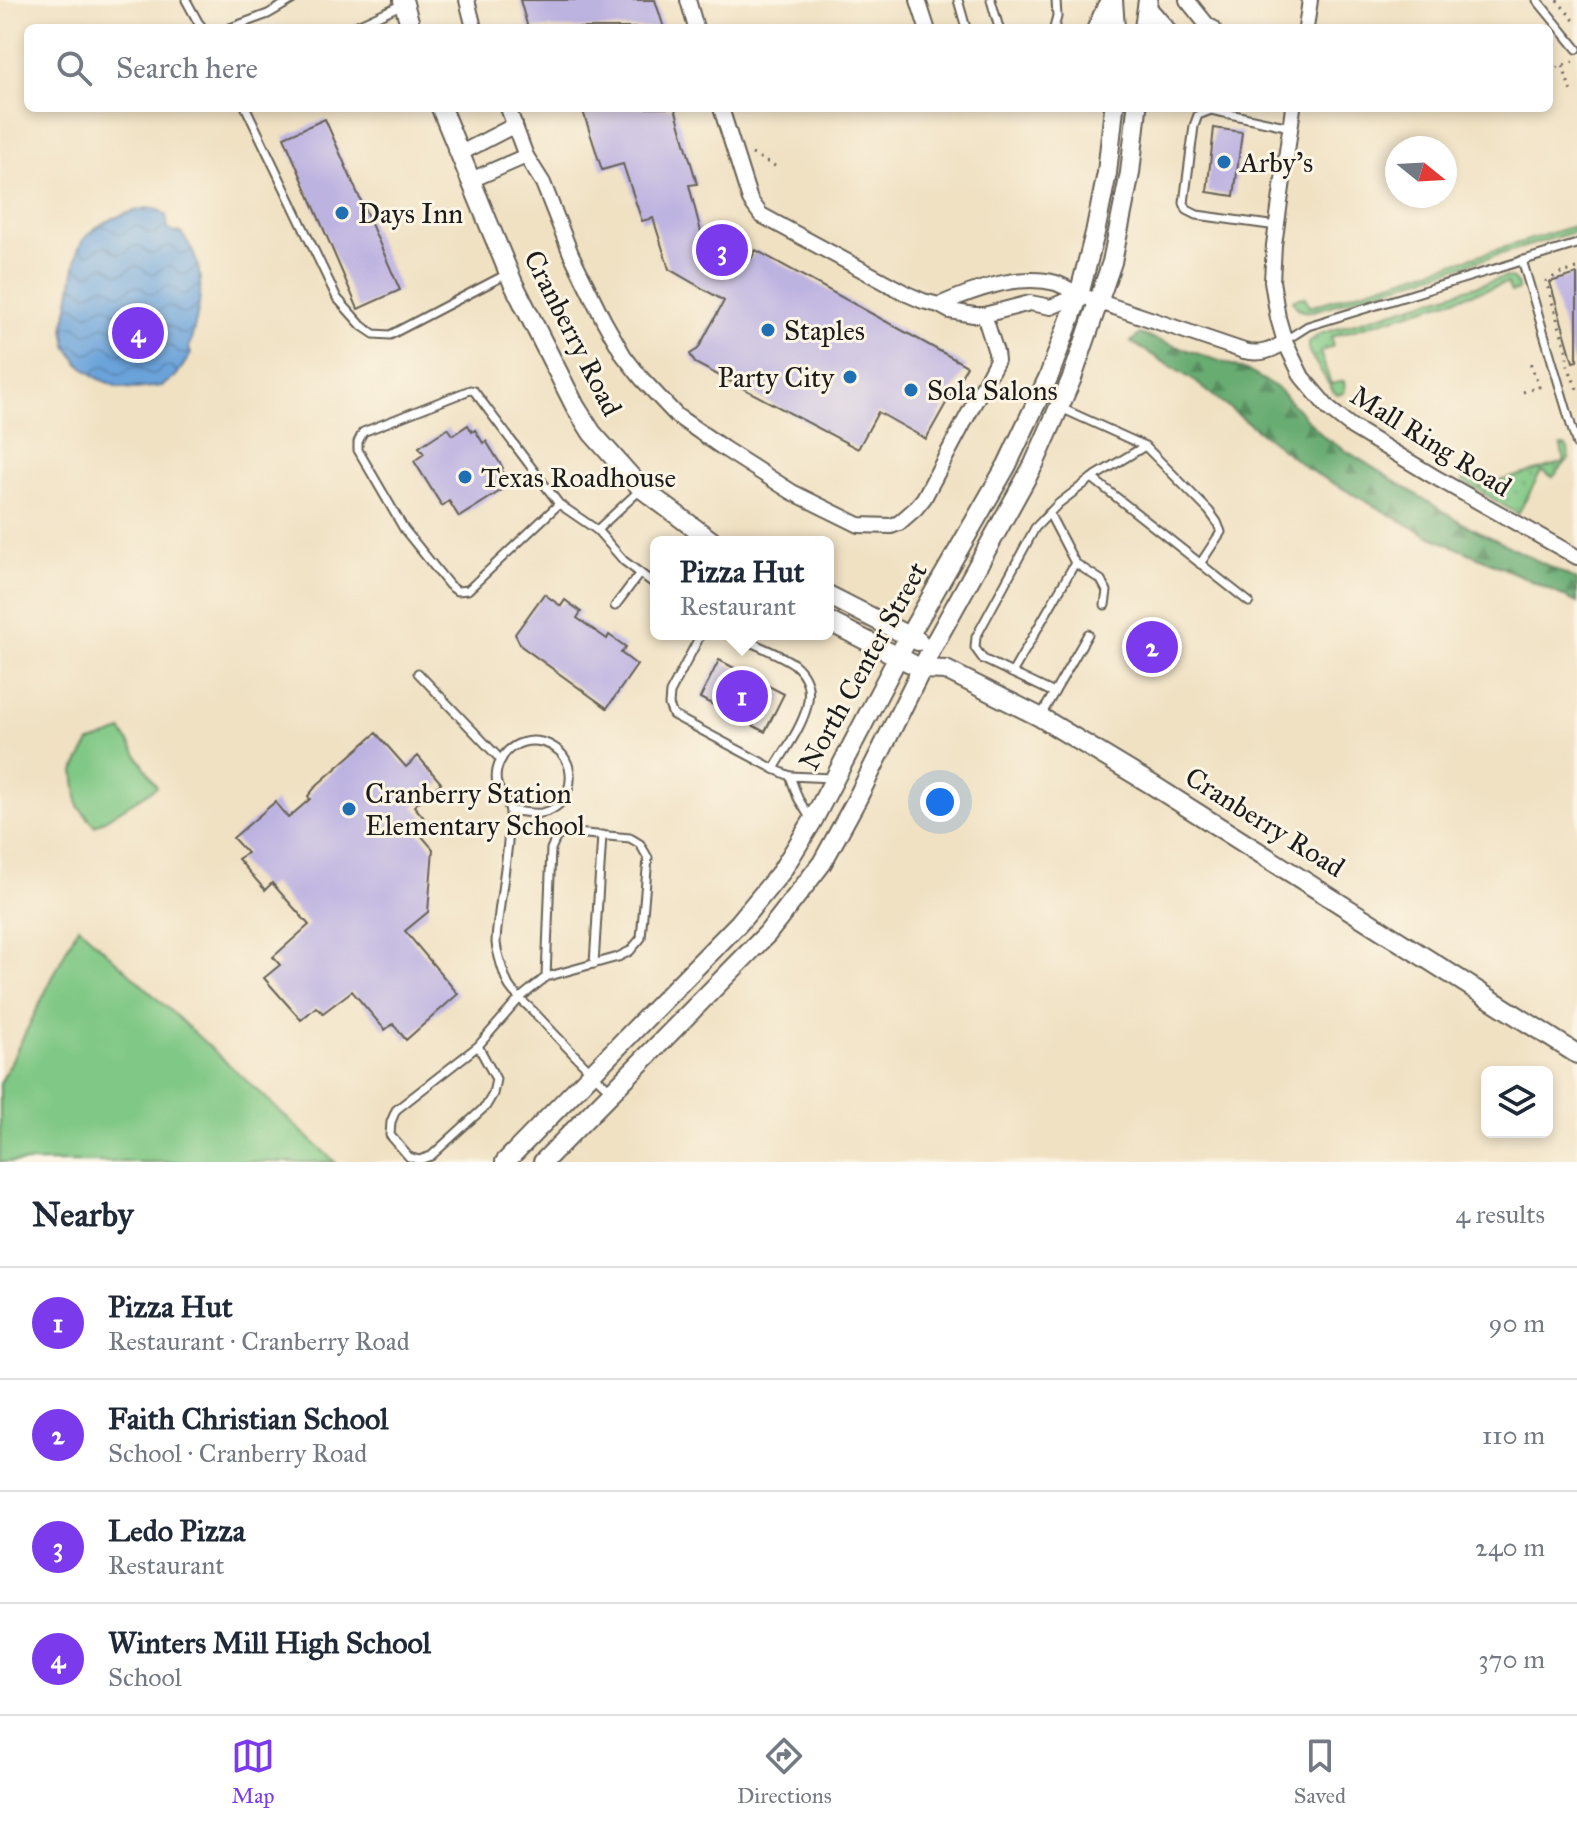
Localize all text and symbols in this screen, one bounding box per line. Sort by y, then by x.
search box [24,24,1553,112]
icon: search [52,46,96,90]
text: Search here [116,50,258,86]
north arrow [1385,136,1457,208]
place label: Arby's [1239,145,1313,180]
marker: Arby's [1215,153,1233,171]
place label: Days Inn [358,196,463,231]
marker: Days Inn [333,204,351,222]
pin: 3 [696,220,748,280]
street label: Cranberry Road [516,244,630,422]
pin: 4 [112,303,164,363]
place label: Staples [784,313,865,348]
marker: Staples [759,321,777,339]
place label: Party City [717,360,835,395]
marker: Party City [841,368,859,386]
place label: Sola Salons [927,373,1058,408]
street label: Mall Ring Road [1344,378,1518,504]
marker: Sola Salons [902,381,920,399]
place label: Texas Roadhouse [481,460,676,495]
marker: Texas Roadhouse [456,468,474,486]
popup [650,536,834,640]
text: Pizza Hut [680,554,804,590]
street label: North Center Street [791,556,935,776]
text: Restaurant [680,590,796,622]
pin: 2 [1126,617,1178,677]
pin: 1 [716,666,768,726]
street label: Cranberry Road [1179,759,1351,885]
place label: Cranberry Station Elementary School [365,776,586,843]
your location [920,782,960,822]
marker: Cranberry Station Elementary School [340,800,358,818]
map controls [1481,1066,1553,1138]
button: layers [1481,1066,1553,1138]
text: Nearby [32,1194,134,1235]
text: 4 results [1456,1198,1545,1230]
text: Pizza Hut [108,1289,233,1325]
text: 1 [53,1307,63,1339]
text: 90 m [1488,1307,1545,1339]
text: Restaurant · Cranberry Road [108,1325,410,1357]
text: Faith Christian School [108,1401,388,1437]
text: 2 [52,1419,64,1451]
text: 110 m [1482,1419,1545,1451]
text: School · Cranberry Road [108,1437,367,1469]
text: Ledo Pizza [108,1513,245,1549]
text: 3 [53,1531,63,1563]
text: 240 m [1475,1531,1545,1563]
text: Restaurant [108,1549,224,1581]
text: Winters Mill High School [108,1625,431,1661]
text: 4 [51,1643,65,1675]
text: 370 m [1478,1643,1545,1675]
text: School [108,1661,182,1693]
tab: Map [231,1734,275,1809]
tab: Directions [737,1734,832,1809]
tab: Saved [1294,1734,1346,1809]

